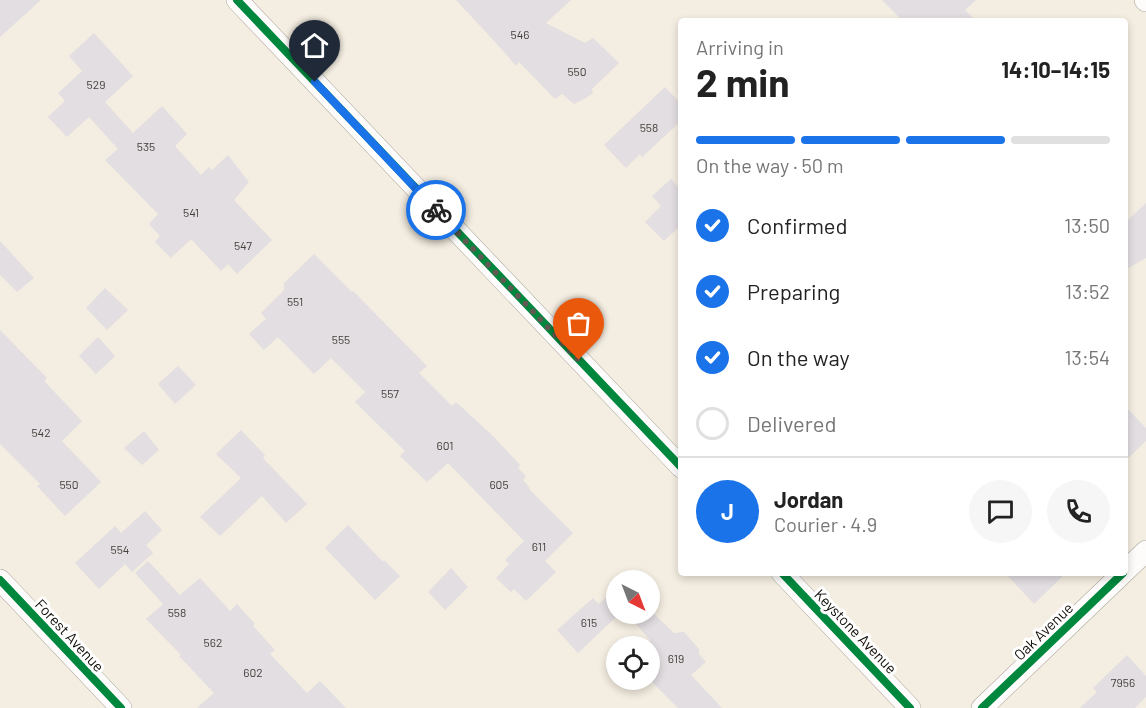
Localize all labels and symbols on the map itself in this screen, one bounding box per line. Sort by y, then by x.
pin [289,20,340,82]
house number: 546 [511,27,529,41]
house number: 550 [567,64,587,78]
house number: 529 [87,77,105,91]
house number: 558 [640,120,658,134]
house number: 535 [137,139,155,153]
courier [406,180,466,240]
house number: 541 [183,205,199,219]
house number: 547 [234,238,252,252]
house number: 551 [287,294,303,308]
pin [553,298,604,360]
house number: 555 [332,332,350,346]
house number: 557 [381,386,399,400]
house number: 542 [31,425,51,439]
house number: 601 [437,438,453,452]
house number: 550 [59,477,79,491]
house number: 605 [489,477,509,491]
house number: 611 [532,539,546,553]
house number: 554 [111,542,129,556]
north arrow [606,570,660,624]
street label: Keystone Avenue [811,585,901,677]
street label: Forest Avenue [32,595,108,675]
street label: Oak Avenue [1010,598,1076,664]
house number: 558 [168,605,186,619]
house number: 615 [581,615,597,629]
house number: 562 [204,635,222,649]
house number: 619 [668,651,684,665]
house number: 602 [243,665,263,679]
house number: 7956 [1111,675,1135,689]

